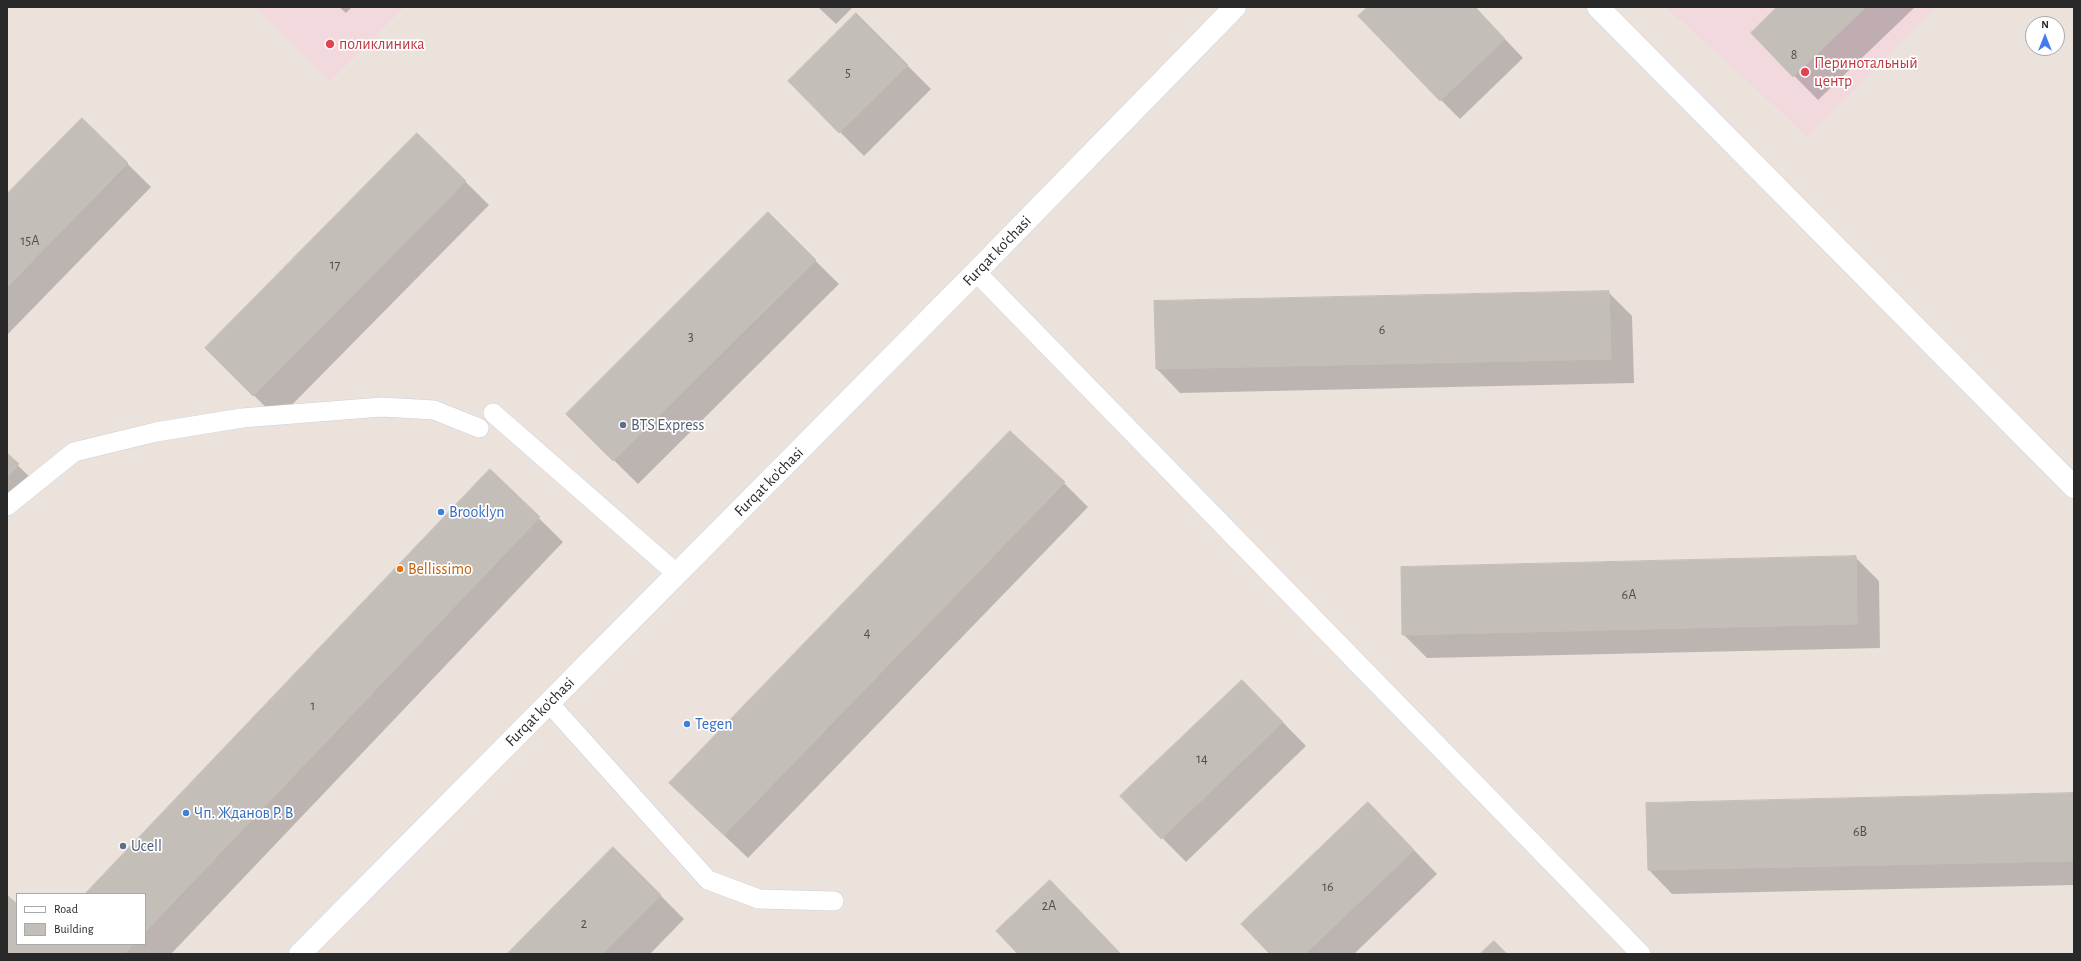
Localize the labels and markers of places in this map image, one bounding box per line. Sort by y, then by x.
place label: поликлиника [339,34,425,54]
marker: поликлиника [324,38,336,50]
place label: Перинотальный центр [1814,53,1918,91]
marker: Перинотальный центр [1799,66,1811,78]
place label: BTS Express [631,415,704,435]
marker: BTS Express [618,420,628,430]
place label: Brooklyn [449,502,505,522]
marker: Brooklyn [436,507,446,517]
place label: Bellissimo [408,559,472,579]
marker: Bellissimo [395,564,405,574]
place label: Tegen [695,714,732,734]
marker: Tegen [682,719,692,729]
place label: Чп. Жданов Р. В [194,803,294,823]
marker: Чп. Жданов Р. В [181,808,191,818]
place label: Ucell [131,836,162,856]
marker: Ucell [118,841,128,851]

